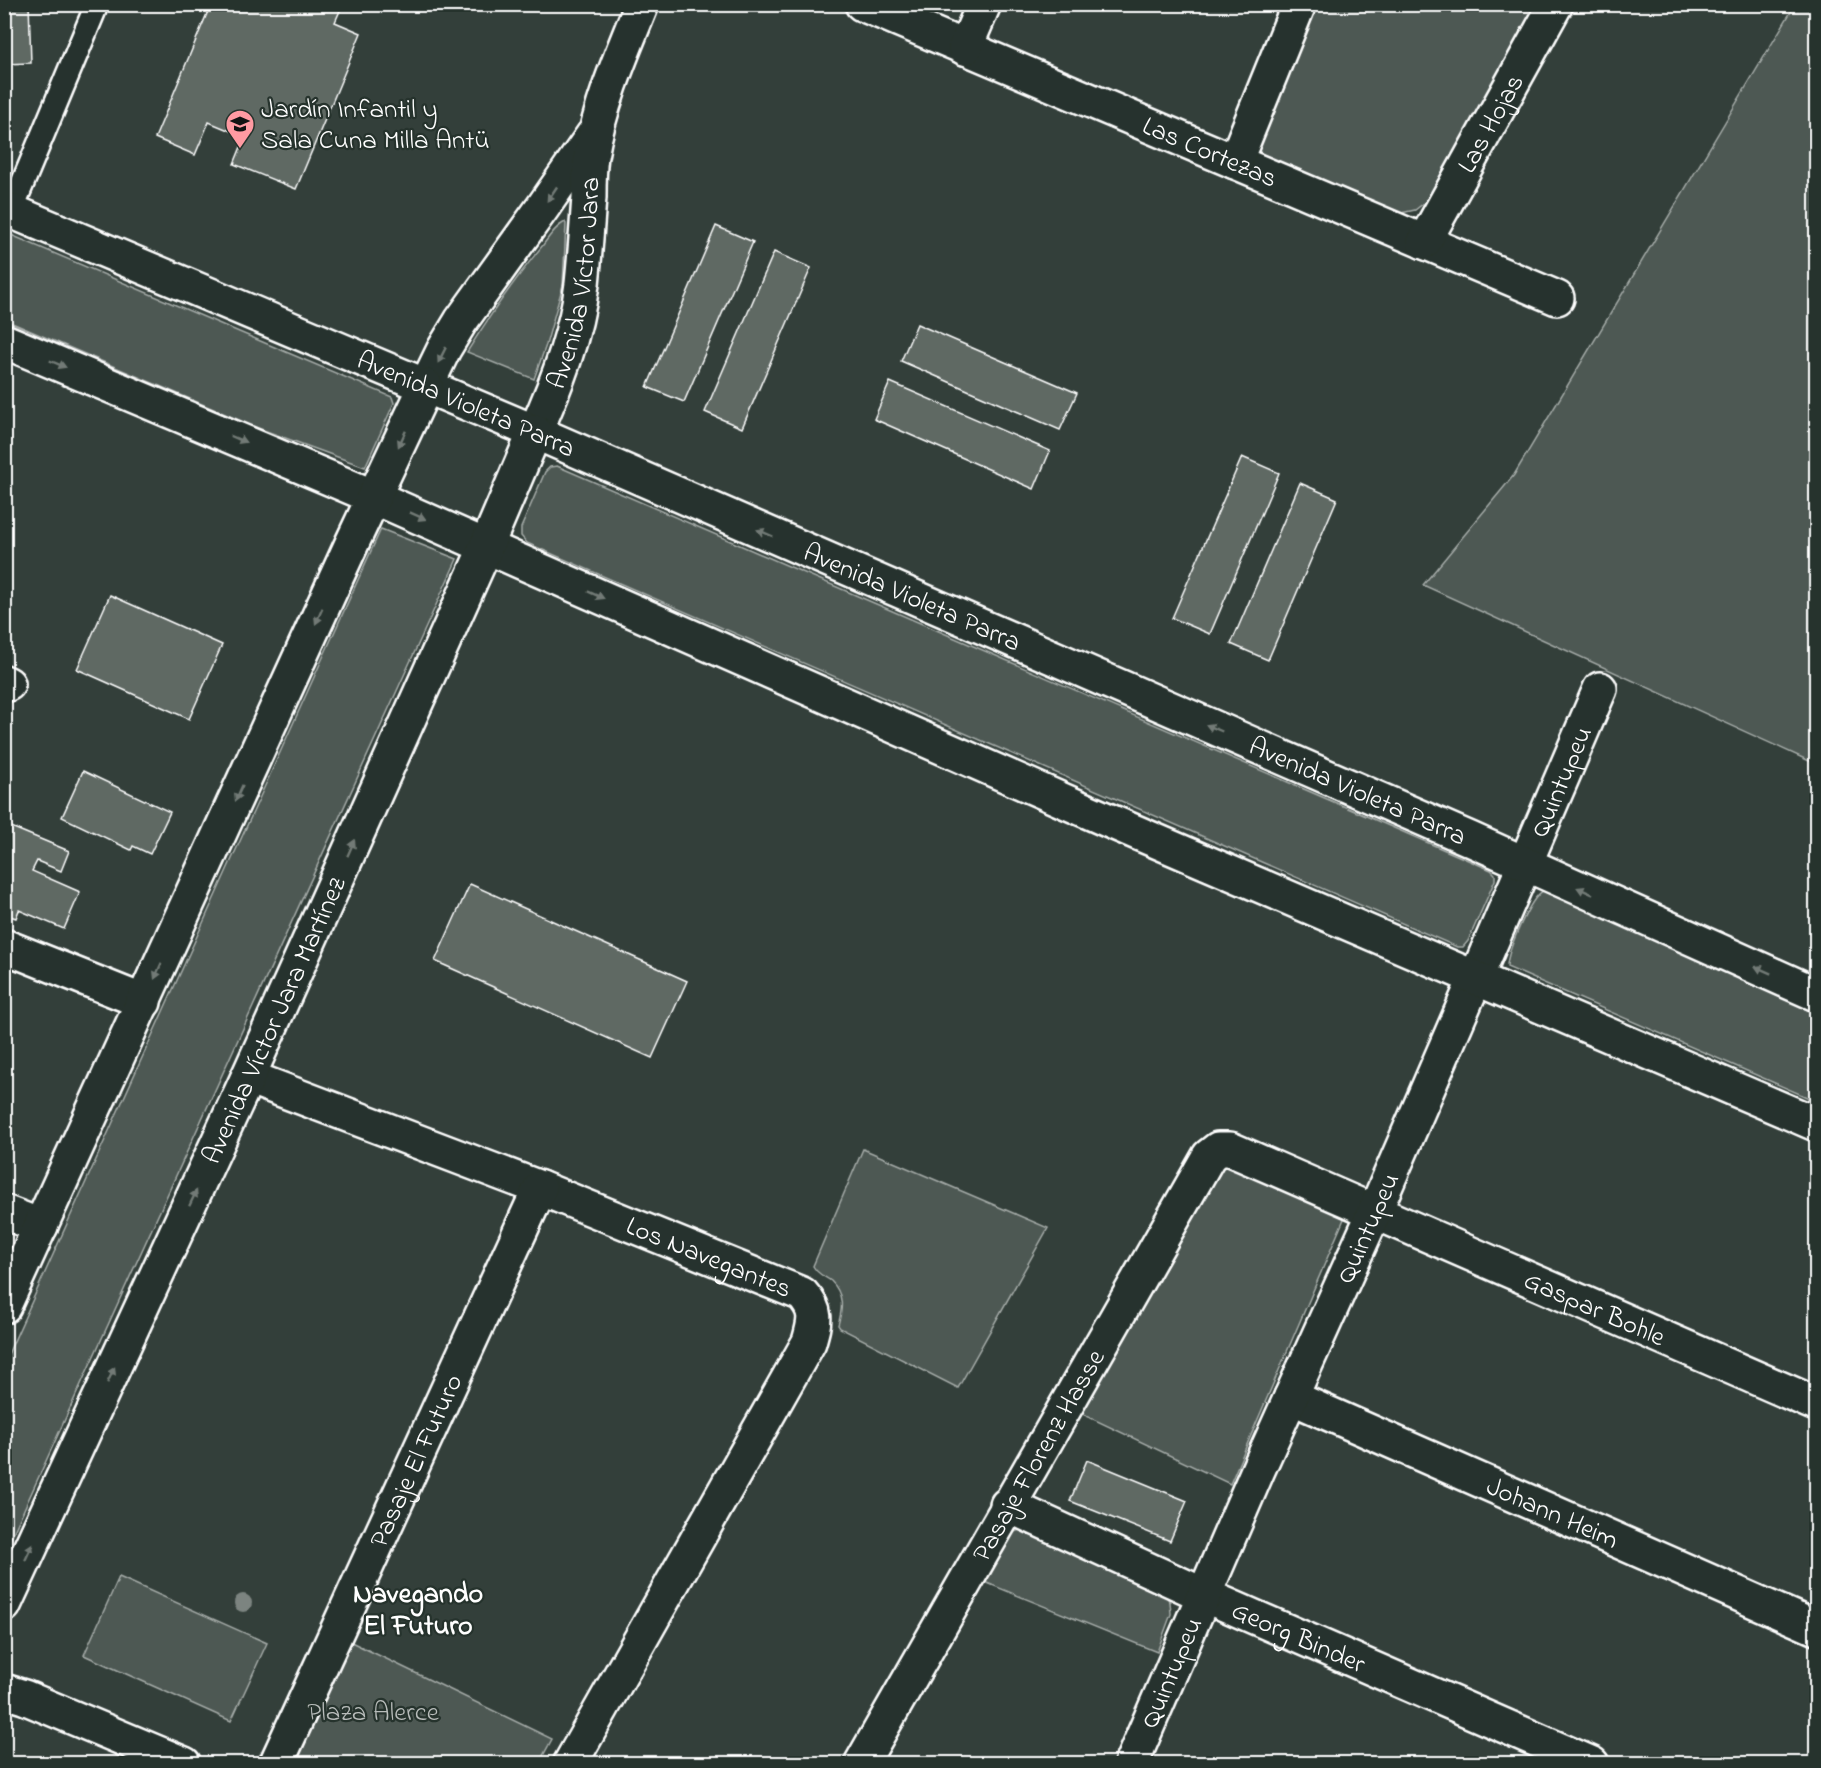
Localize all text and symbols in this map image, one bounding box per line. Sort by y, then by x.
street label: Las Hojas [1449,68,1535,181]
place label: Jardín Infantil y Sala Cuna Milla Antü [261,91,490,161]
school or university icon: Jardín Infantil y Sala Cuna Milla Antü [224,108,256,150]
street label: Las Cortezas [1136,108,1283,199]
street label: Avenida Víctor Jara [538,177,611,395]
one-way arrow [546,186,558,202]
street label: Avenida Violeta Parra [350,342,581,469]
one-way arrow [437,346,446,363]
one-way arrow [50,359,68,369]
one-way arrow [397,431,406,448]
one-way arrow [230,434,248,444]
one-way arrow [409,512,426,521]
one-way arrow [756,528,774,538]
street label: Avenida Violeta Parra [796,534,1026,663]
one-way arrow [587,591,604,600]
one-way arrow [314,607,324,625]
street label: Quintupeu [1522,721,1604,844]
one-way arrow [1205,723,1223,732]
street label: Avenida Violeta Parra [1242,728,1472,857]
one-way arrow [234,785,243,802]
one-way arrow [346,839,356,857]
street label: Avenida Víctor Jara Martínez [193,870,358,1171]
one-way arrow [1576,885,1594,895]
one-way arrow [154,963,163,980]
one-way arrow [1754,966,1771,975]
street label: Quintupeu [1328,1167,1411,1290]
one-way arrow [188,1190,197,1207]
street label: Los Navegantes [620,1208,797,1310]
street label: Gaspar Bohle [1517,1262,1672,1358]
street label: Pasaje Florenz Hasse [964,1342,1117,1570]
one-way arrow [106,1367,115,1384]
street label: Pasaje El Futuro [361,1368,474,1554]
street label: Johann Heim [1479,1468,1624,1561]
one-way arrow [24,1543,34,1561]
district label: Navegando El Futuro [353,1575,483,1648]
street label: Georg Binder [1225,1592,1371,1685]
street label: Quintupeu [1132,1611,1214,1735]
park label: Plaza Alerce [307,1694,440,1733]

